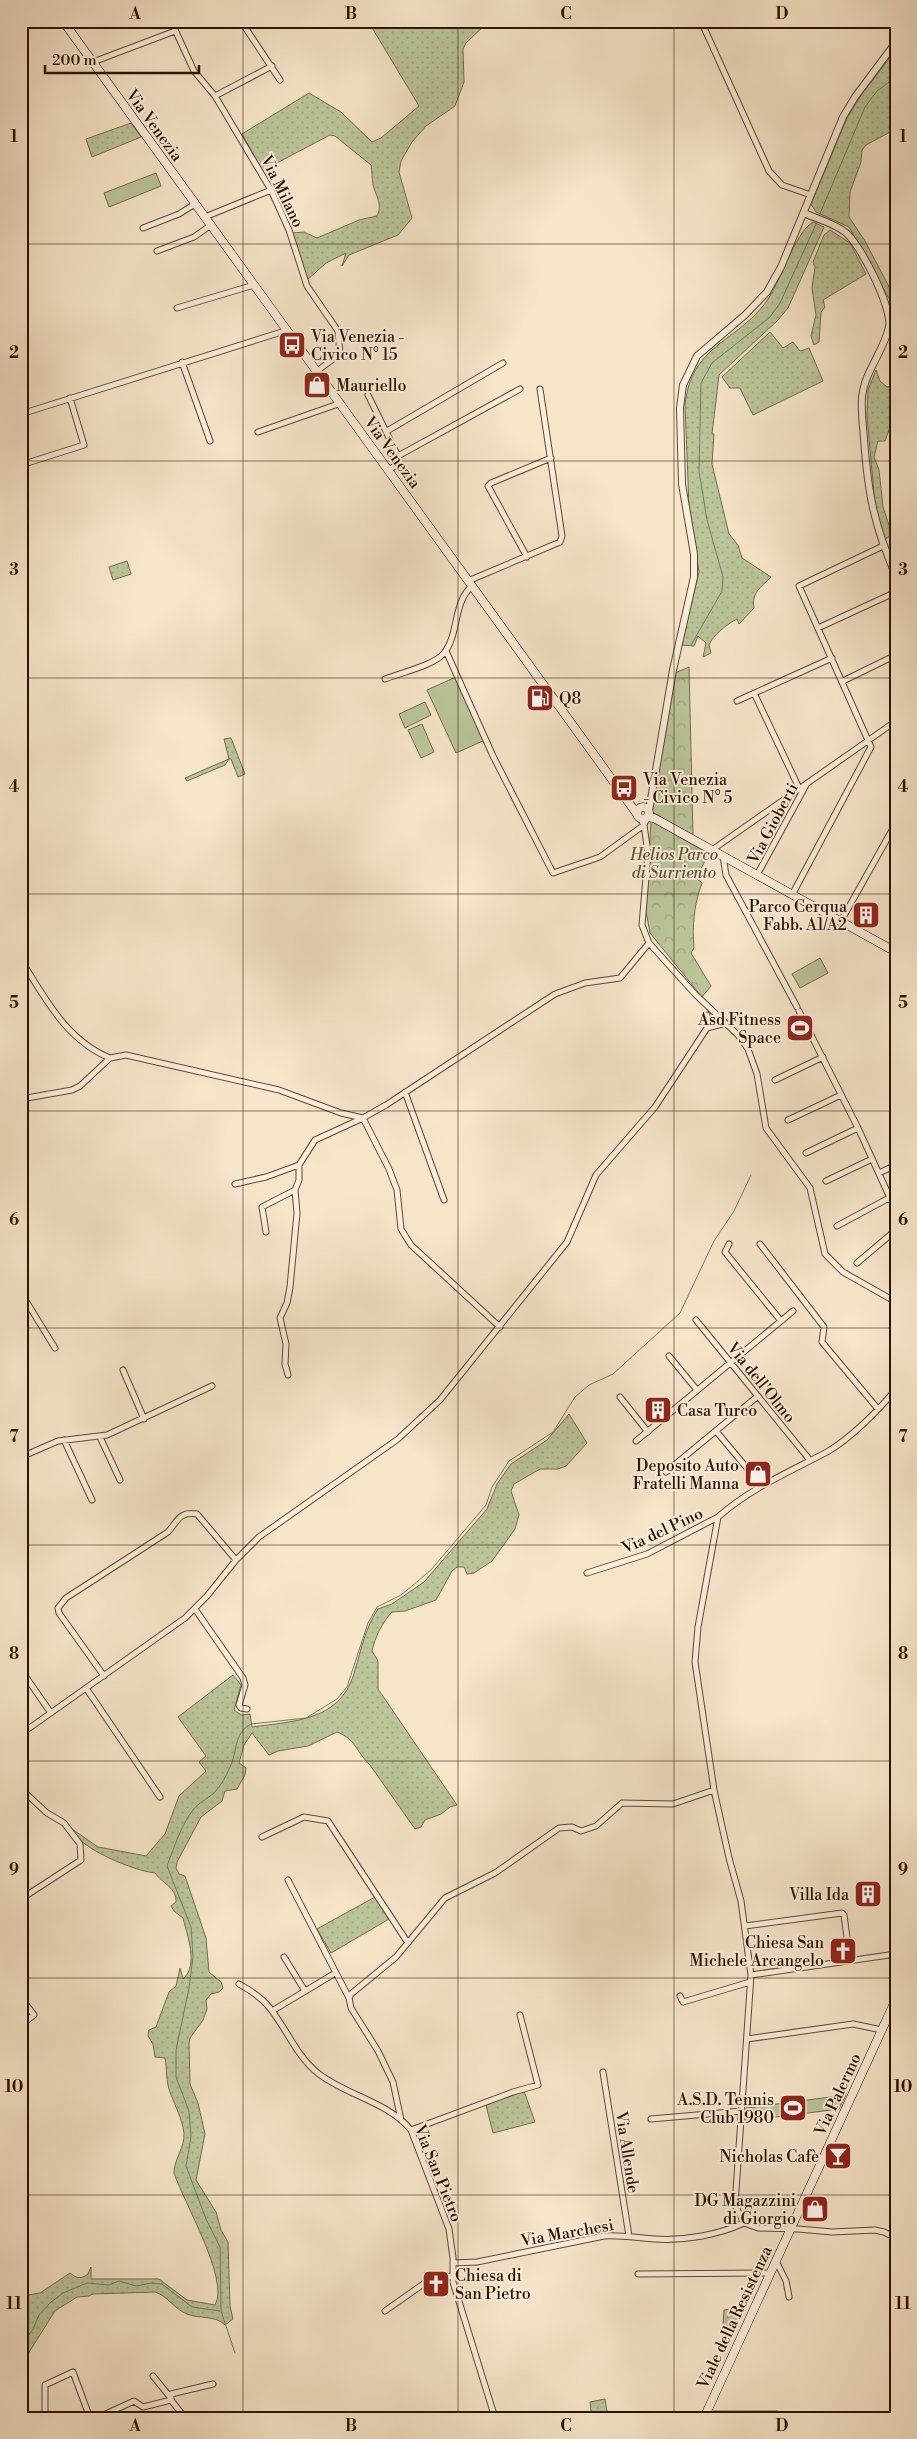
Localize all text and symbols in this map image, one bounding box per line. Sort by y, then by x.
text: A [128,4,141,24]
text: B [345,4,357,24]
text: C [560,4,572,24]
text: D [776,4,789,24]
scale bar [45,42,199,74]
text: 200 m [52,51,97,70]
street label: Via Venezia [121,85,188,166]
text: 1 [10,127,18,147]
text: 1 [899,127,907,147]
street label: Via Milano [256,151,308,231]
place label: Via Venezia - Civico N° 15 [310,327,405,365]
bus stop icon: Via Venezia - Civico N° 15 [277,330,307,360]
text: 2 [9,343,19,363]
text: 2 [898,343,908,363]
shop icon: Mauriello [302,370,332,400]
place label: Mauriello [336,376,406,396]
street label: Via Venezia [359,412,426,493]
text: 3 [9,560,19,580]
text: 3 [898,560,908,580]
fuel station icon: Q8 [525,683,555,713]
place label: Q8 [559,689,582,709]
place label: Via Venezia - Civico N° 5 [642,770,733,808]
bus stop icon: Via Venezia - Civico N° 5 [609,773,639,803]
text: 4 [9,777,20,797]
text: 4 [898,777,909,797]
street label: Via Gioberti [743,780,803,868]
park label: Helios Parco di Surriento [629,845,718,883]
place label: Parco Cerqua Fabb. A1/A2 [749,897,848,935]
building icon: Parco Cerqua Fabb. A1/A2 [851,900,881,930]
text: 5 [9,993,19,1013]
text: 5 [898,993,908,1013]
place label: Asd Fitness Space [697,1010,781,1048]
sports icon: Asd Fitness Space [785,1013,815,1043]
text: 6 [9,1210,19,1230]
text: 6 [898,1210,908,1230]
street label: Via dell'Olmo [722,1338,800,1427]
building icon: Casa Turco [643,1395,673,1425]
place label: Casa Turco [677,1401,757,1421]
text: 7 [9,1427,19,1447]
text: 7 [898,1427,908,1447]
place label: Deposito Auto Fratelli Manna [633,1456,740,1494]
shop icon: Deposito Auto Fratelli Manna [743,1459,773,1489]
street label: Via del Pino [618,1503,706,1559]
text: 8 [9,1644,19,1664]
text: 8 [898,1644,908,1664]
text: 9 [9,1860,19,1880]
text: 9 [898,1860,908,1880]
building icon: Villa Ida [853,1879,883,1909]
place label: Villa Ida [788,1885,850,1905]
place label: Chiesa San Michele Arcangelo [690,1933,824,1971]
church icon: Chiesa San Michele Arcangelo [828,1936,858,1966]
street label: Via Palermo [810,2050,866,2140]
text: 10 [5,2077,23,2097]
text: 10 [894,2077,912,2097]
place label: A.S.D. Tennis Club 1980 [676,2090,774,2128]
sports icon: A.S.D. Tennis Club 1980 [778,2093,808,2123]
street label: Via Allende [611,2109,643,2194]
street label: Via San Pietro [409,2121,467,2225]
bar icon: Nicholas Cafè [823,2141,853,2171]
place label: Nicholas Cafè [720,2147,819,2167]
place label: DG Magazzini di Giorgio [694,2191,796,2229]
shop icon: DG Magazzini di Giorgio [800,2194,830,2224]
street label: Via Marchesi [518,2215,615,2251]
street label: Viale della Resistenza [693,2242,777,2393]
place label: Chiesa di San Pietro [455,2266,531,2304]
church icon: Chiesa di San Pietro [421,2269,451,2299]
text: 11 [6,2294,22,2314]
text: 11 [895,2294,911,2314]
text: A [128,2416,141,2436]
text: B [345,2416,357,2436]
text: C [560,2416,572,2436]
text: D [776,2416,789,2436]

